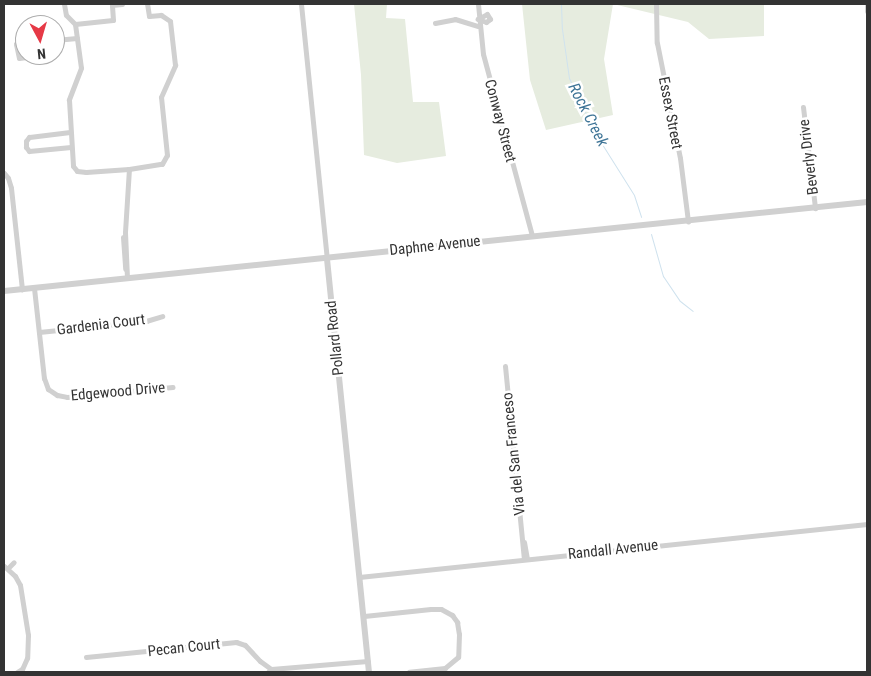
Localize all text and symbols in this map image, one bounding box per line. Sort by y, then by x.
north arrow [15,15,65,65]
text: N [36,46,47,62]
street label: Essex Street [654,75,686,151]
street label: Conway Street [480,78,520,164]
water label: Rock Creek [564,80,612,150]
street label: Beverly Drive [795,118,823,196]
street label: Daphne Avenue [389,232,481,260]
street label: Pollard Road [322,300,348,376]
street label: Gardenia Court [56,311,146,339]
street label: Edgewood Drive [70,379,166,405]
street label: Via del San Franceso [499,392,529,516]
street label: Randall Avenue [567,536,659,564]
street label: Pecan Court [147,635,221,661]

